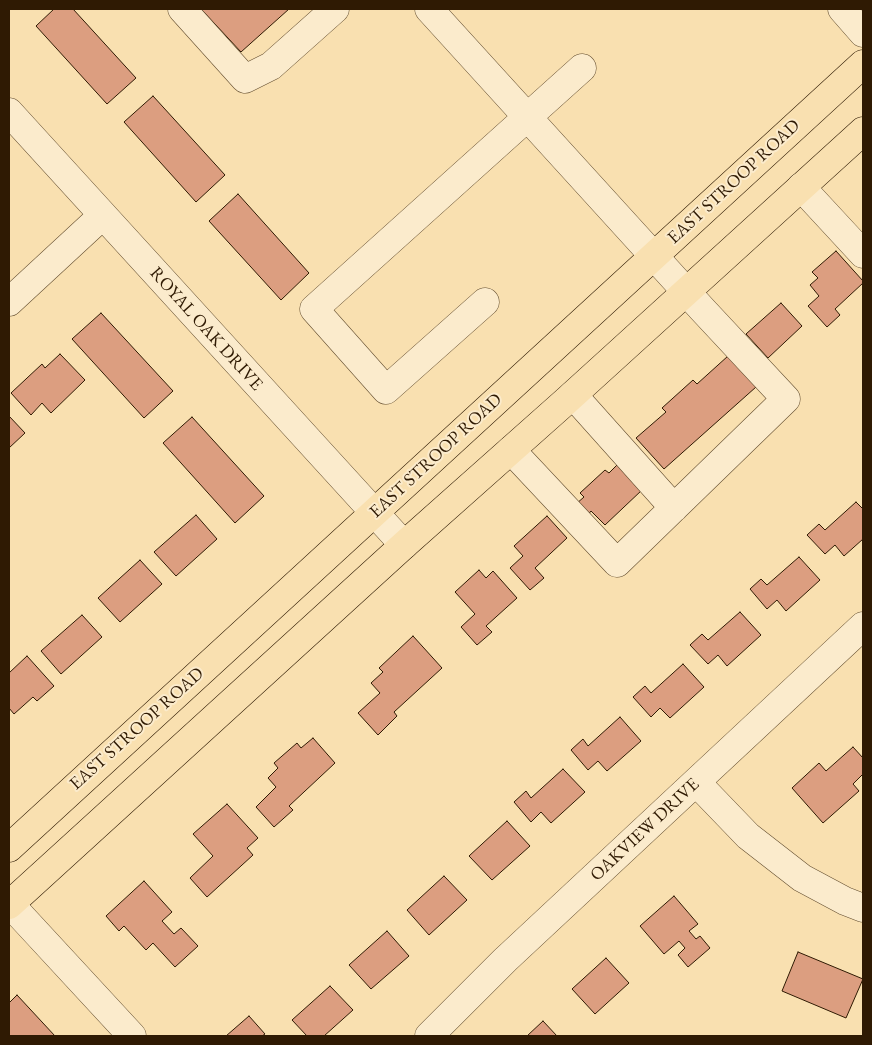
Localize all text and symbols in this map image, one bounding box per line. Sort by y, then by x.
street label: EAST STROOP ROAD [663,115,805,249]
street label: ROYAL OAK DRIVE [145,263,267,395]
street label: EAST STROOP ROAD [365,389,507,523]
street label: EAST STROOP ROAD [66,663,208,795]
street label: OAKVIEW DRIVE [586,774,704,886]

